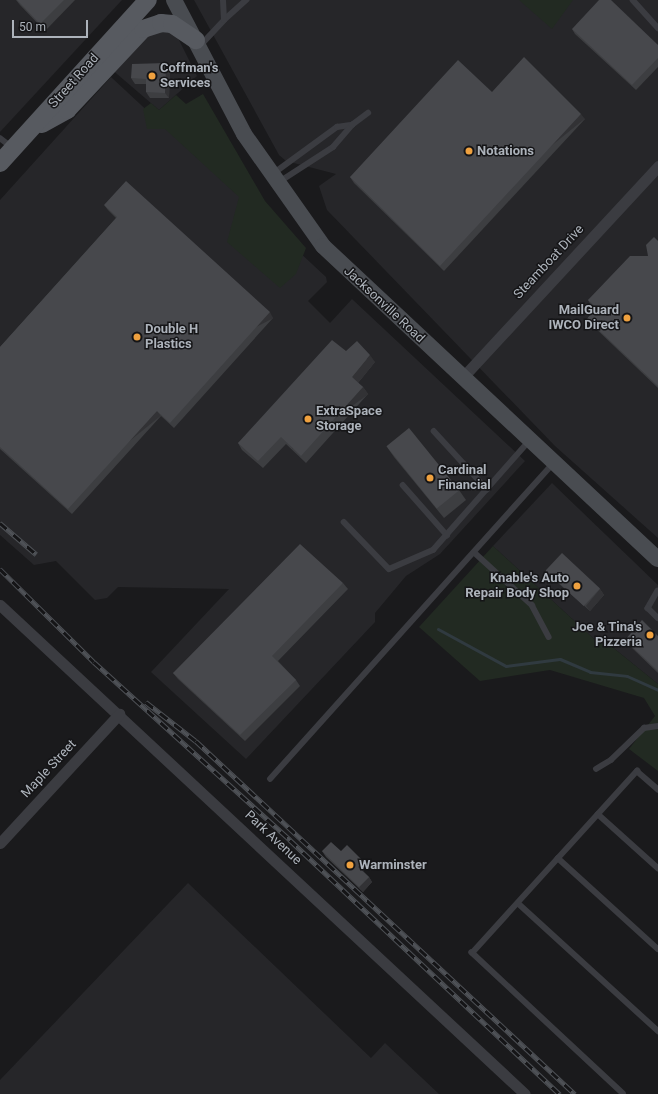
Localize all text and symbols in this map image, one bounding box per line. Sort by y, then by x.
scale bar [14,12,90,38]
text: 50 m [19,20,46,34]
street label: Street Road [46,51,102,111]
place label: Coffman's Services [160,61,218,92]
marker: Coffman's Services [147,71,157,81]
place label: Notations [477,143,534,159]
marker: Notations [464,146,474,156]
street label: Steamboat Drive [511,222,587,302]
street label: Jacksonville Road [340,264,428,346]
place label: MailGuard IWCO Direct [548,303,619,334]
marker: MailGuard IWCO Direct [622,313,632,323]
place label: Double H Plastics [145,322,198,353]
marker: Double H Plastics [132,332,142,342]
place label: ExtraSpace Storage [316,404,382,435]
marker: ExtraSpace Storage [303,414,313,424]
place label: Cardinal Financial [438,463,491,494]
marker: Cardinal Financial [425,473,435,483]
place label: Knable's Auto Repair Body Shop [465,571,569,602]
marker: Knable's Auto Repair Body Shop [572,581,582,591]
place label: Joe & Tina's Pizzeria [572,620,642,651]
marker: Joe & Tina's Pizzeria [645,630,655,640]
street label: Maple Street [18,737,80,801]
street label: Park Avenue [241,808,305,868]
place label: Warminster [359,857,427,873]
marker: Warminster [344,859,356,871]

